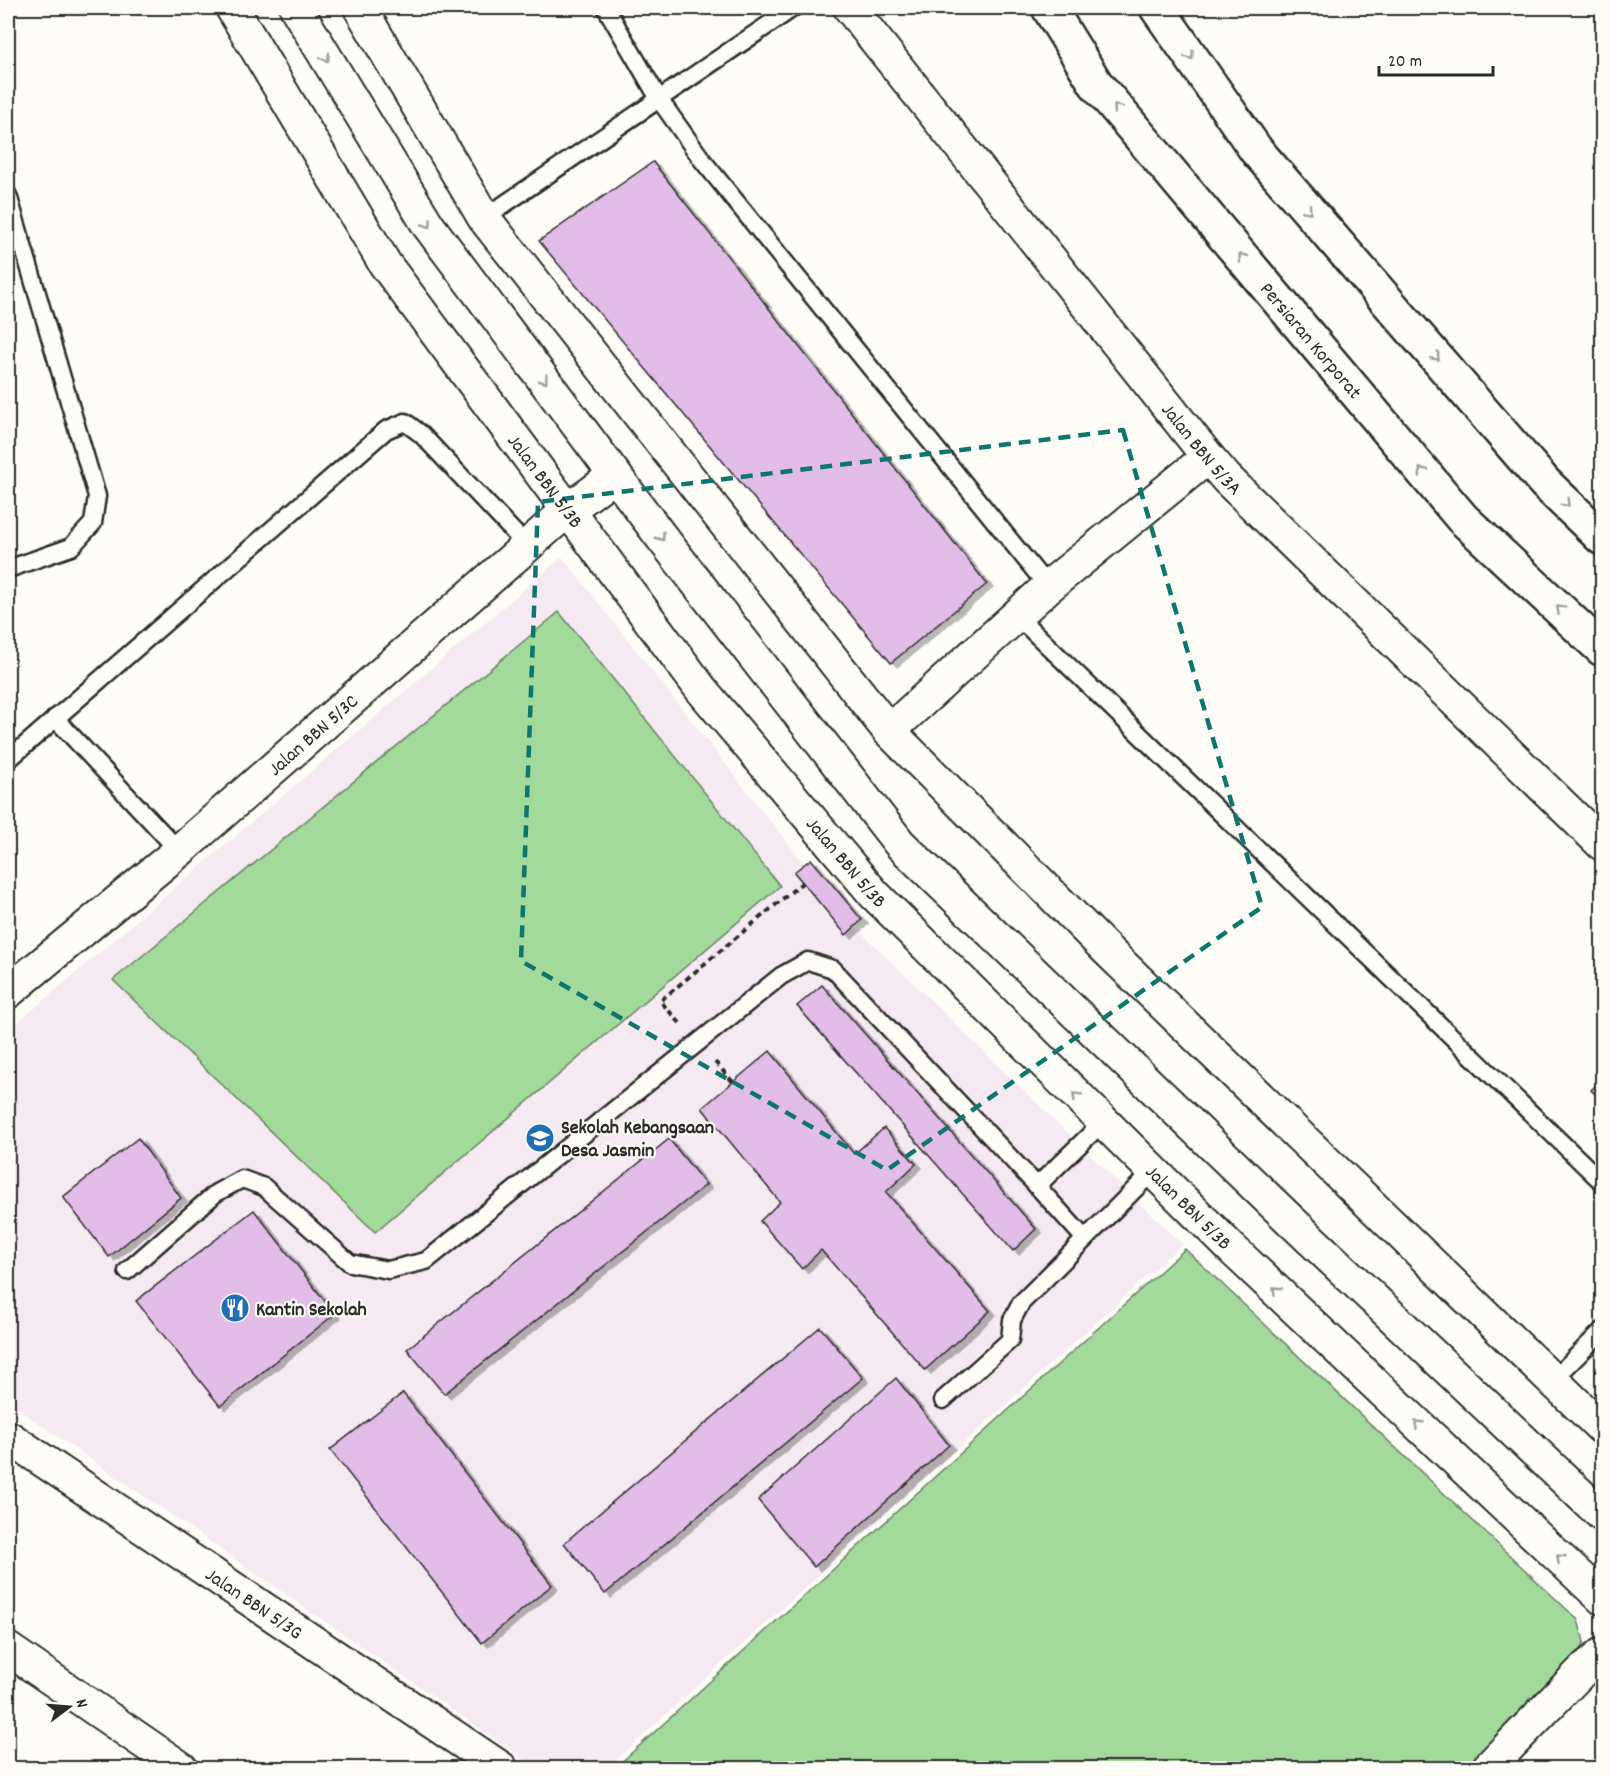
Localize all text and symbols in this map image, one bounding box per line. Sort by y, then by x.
scale bar [1379,39,1493,77]
one-way arrow [1183,49,1194,60]
text: 20 m [1388,50,1422,75]
one-way arrow [319,51,330,62]
one-way arrow [1113,104,1124,115]
one-way arrow [1301,203,1312,214]
one-way arrow [421,217,432,228]
one-way arrow [1239,253,1250,264]
street label: Persiaran Korporat [1252,277,1367,406]
one-way arrow [1429,350,1440,361]
one-way arrow [537,374,548,385]
street label: Jalan BBN 5/3A [1153,398,1247,503]
street label: Jalan BBN 5/3B [499,429,588,535]
one-way arrow [1418,467,1429,478]
one-way arrow [1559,495,1570,506]
one-way arrow [653,530,664,541]
one-way arrow [1556,605,1566,616]
street label: Jalan BBN 5/3C [263,689,366,784]
street label: Jalan BBN 5/3B [798,812,891,916]
one-way arrow [1073,1092,1084,1103]
place label: Sekolah Kebangsaan Desa Jasmin [561,1115,714,1166]
school or university icon: Sekolah Kebangsaan Desa Jasmin [524,1122,556,1154]
street label: Jalan BBN 5/3B [1138,1160,1237,1258]
one-way arrow [1273,1286,1283,1297]
restaurant icon: Kantin Sekolah [219,1292,251,1324]
place label: Kantin Sekolah [256,1297,367,1325]
one-way arrow [1414,1420,1425,1431]
one-way arrow [1556,1554,1567,1565]
street label: Jalan BBN 5/3G [199,1562,307,1648]
north arrow [39,1677,99,1737]
text: N [69,1697,93,1711]

